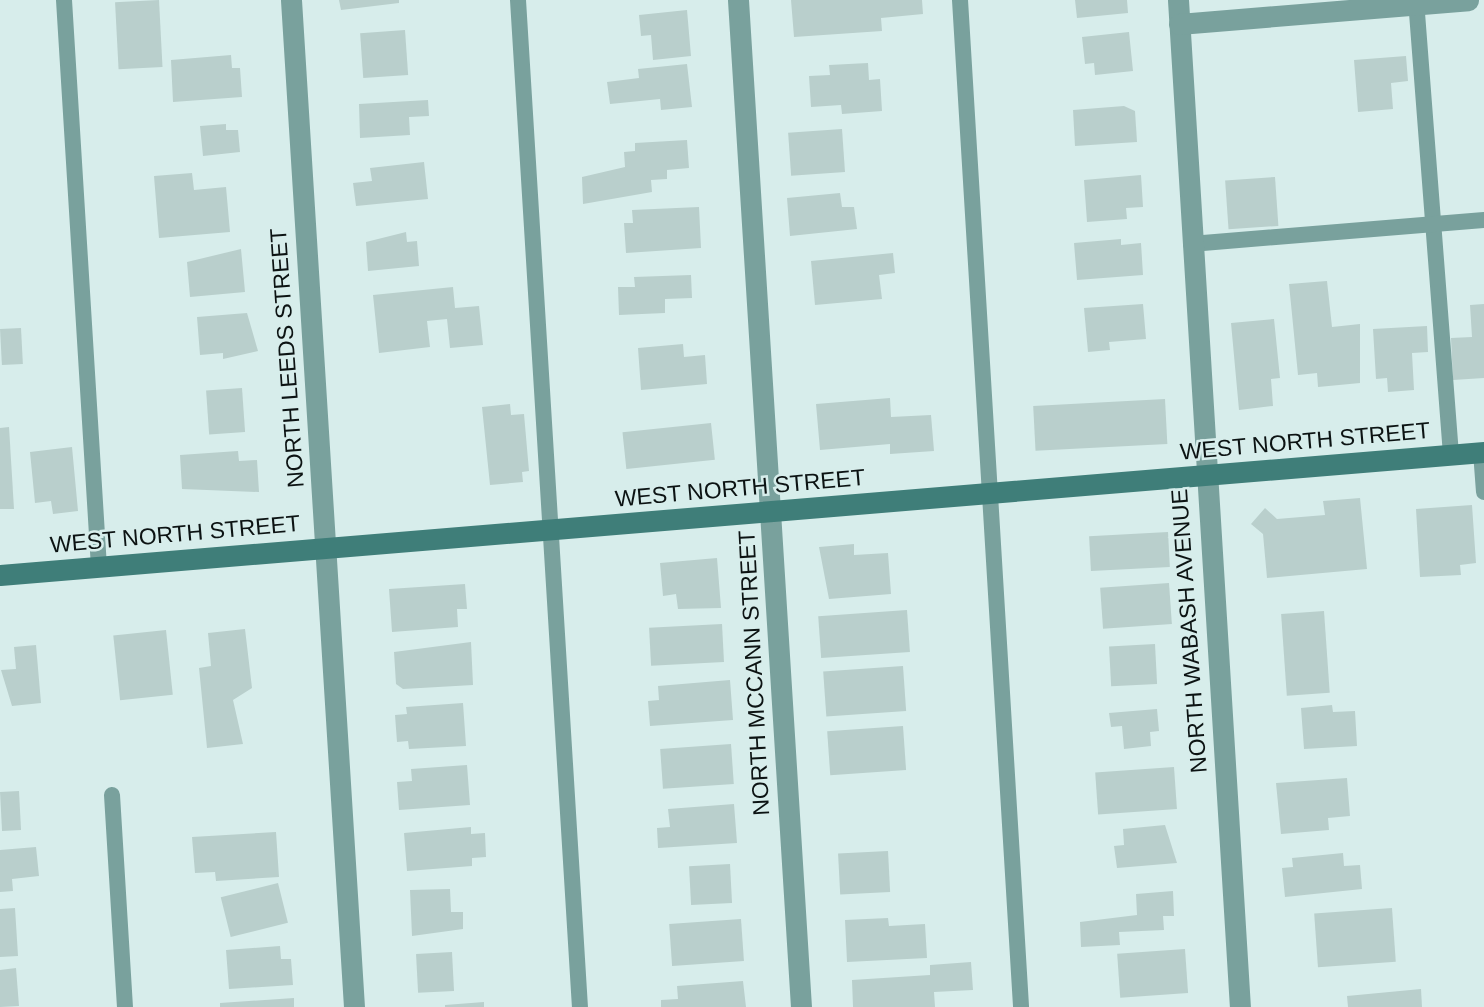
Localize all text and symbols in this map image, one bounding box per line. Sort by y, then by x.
street label: NORTH LEEDS STREET [264,227,310,489]
street label: WEST NORTH STREET [1179,416,1431,466]
street label: WEST NORTH STREET [614,463,866,513]
street label: NORTH WABASH AVENUE [1165,487,1213,775]
street label: WEST NORTH STREET [49,509,301,559]
street label: NORTH MCCANN STREET [733,530,775,816]

